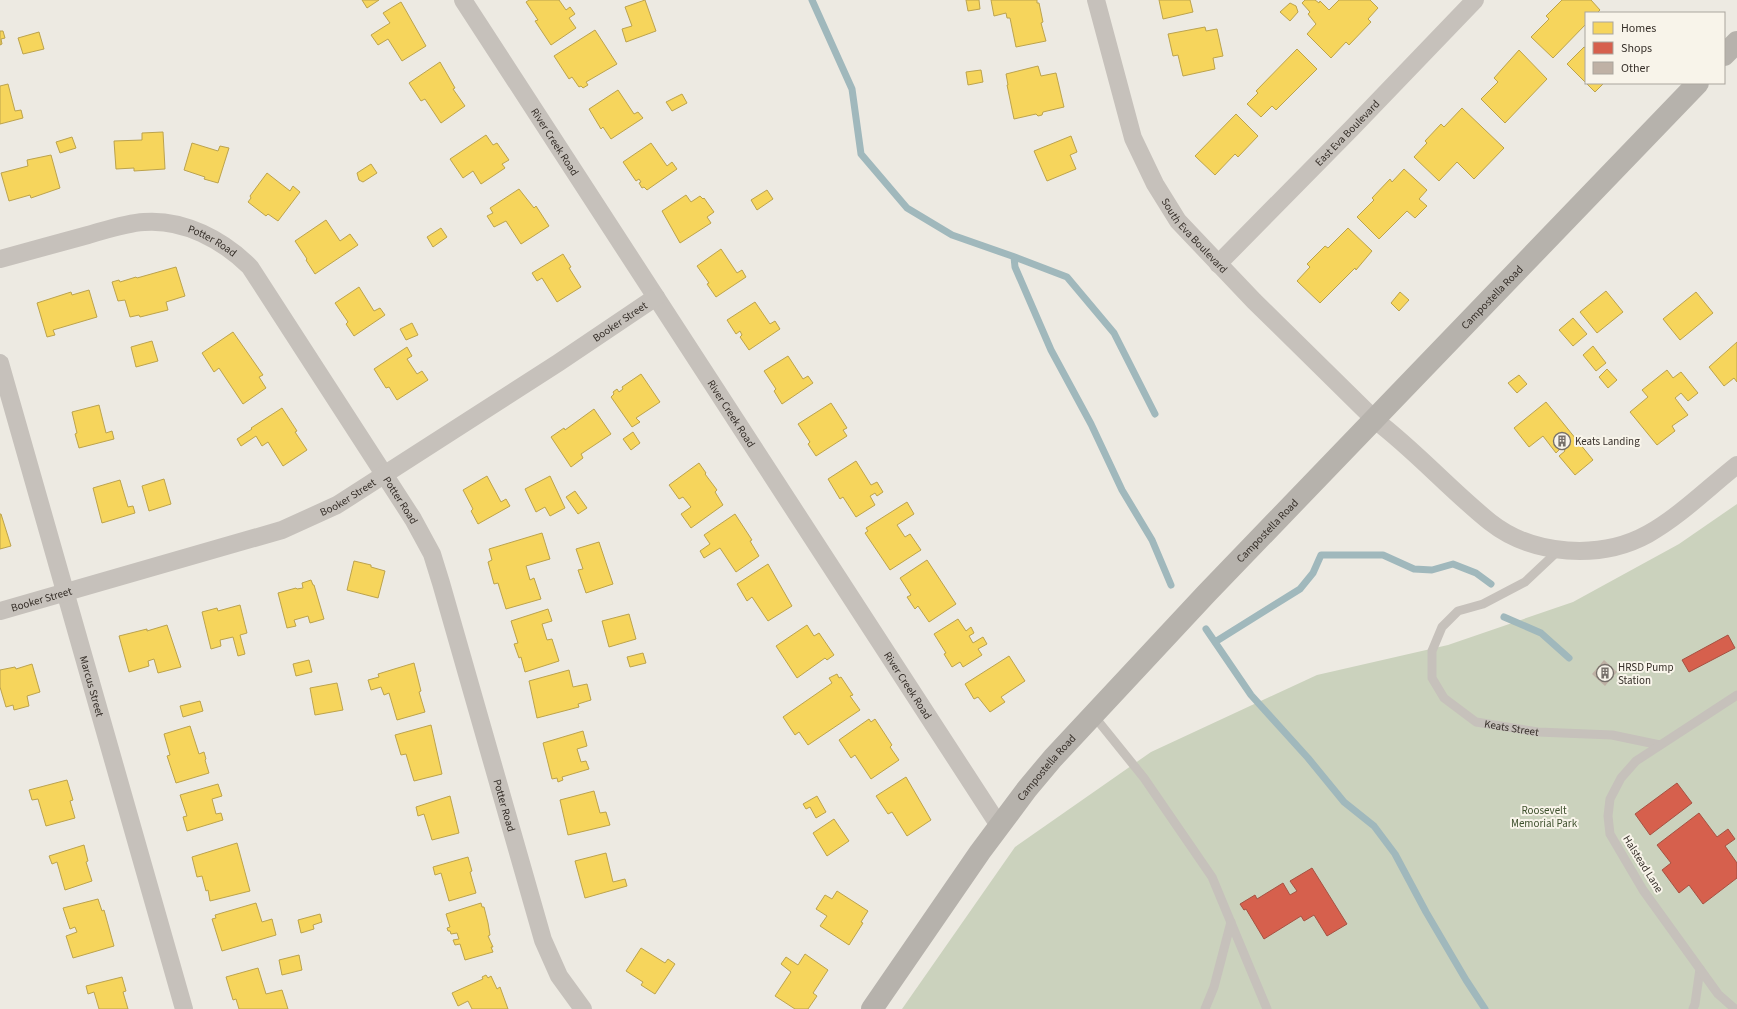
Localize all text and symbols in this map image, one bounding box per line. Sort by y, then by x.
legend [1585,12,1725,84]
text: Homes [1621,20,1656,37]
text: Shops [1621,40,1652,57]
text: Other [1621,60,1651,77]
street label: East Eva Boulevard [1311,96,1383,169]
street label: River Creek Road [528,105,583,178]
street label: South Eva Boulevard [1158,195,1231,276]
street label: Potter Road [186,221,240,260]
street label: Campostella Road [1457,262,1526,332]
street label: Booker Street [590,297,650,345]
street label: River Creek Road [704,377,759,450]
building icon: Keats Landing [1552,431,1572,451]
place label: Keats Landing [1575,434,1640,449]
street label: Potter Road [380,473,422,526]
street label: Booker Street [317,474,379,519]
street label: Campostella Road [1233,495,1301,566]
street label: Booker Street [9,583,74,615]
street label: River Creek Road [880,649,935,722]
street label: Marcus Street [76,654,108,719]
place label: HRSD Pump Station [1618,660,1674,688]
building icon: HRSD Pump Station [1595,663,1615,683]
street label: Keats Street [1483,716,1540,740]
street label: Campostella Road [1013,731,1079,804]
street label: Potter Road [490,777,519,833]
park label: Roosevelt Memorial Park [1511,803,1578,831]
street label: Halstead Lane [1619,832,1667,896]

